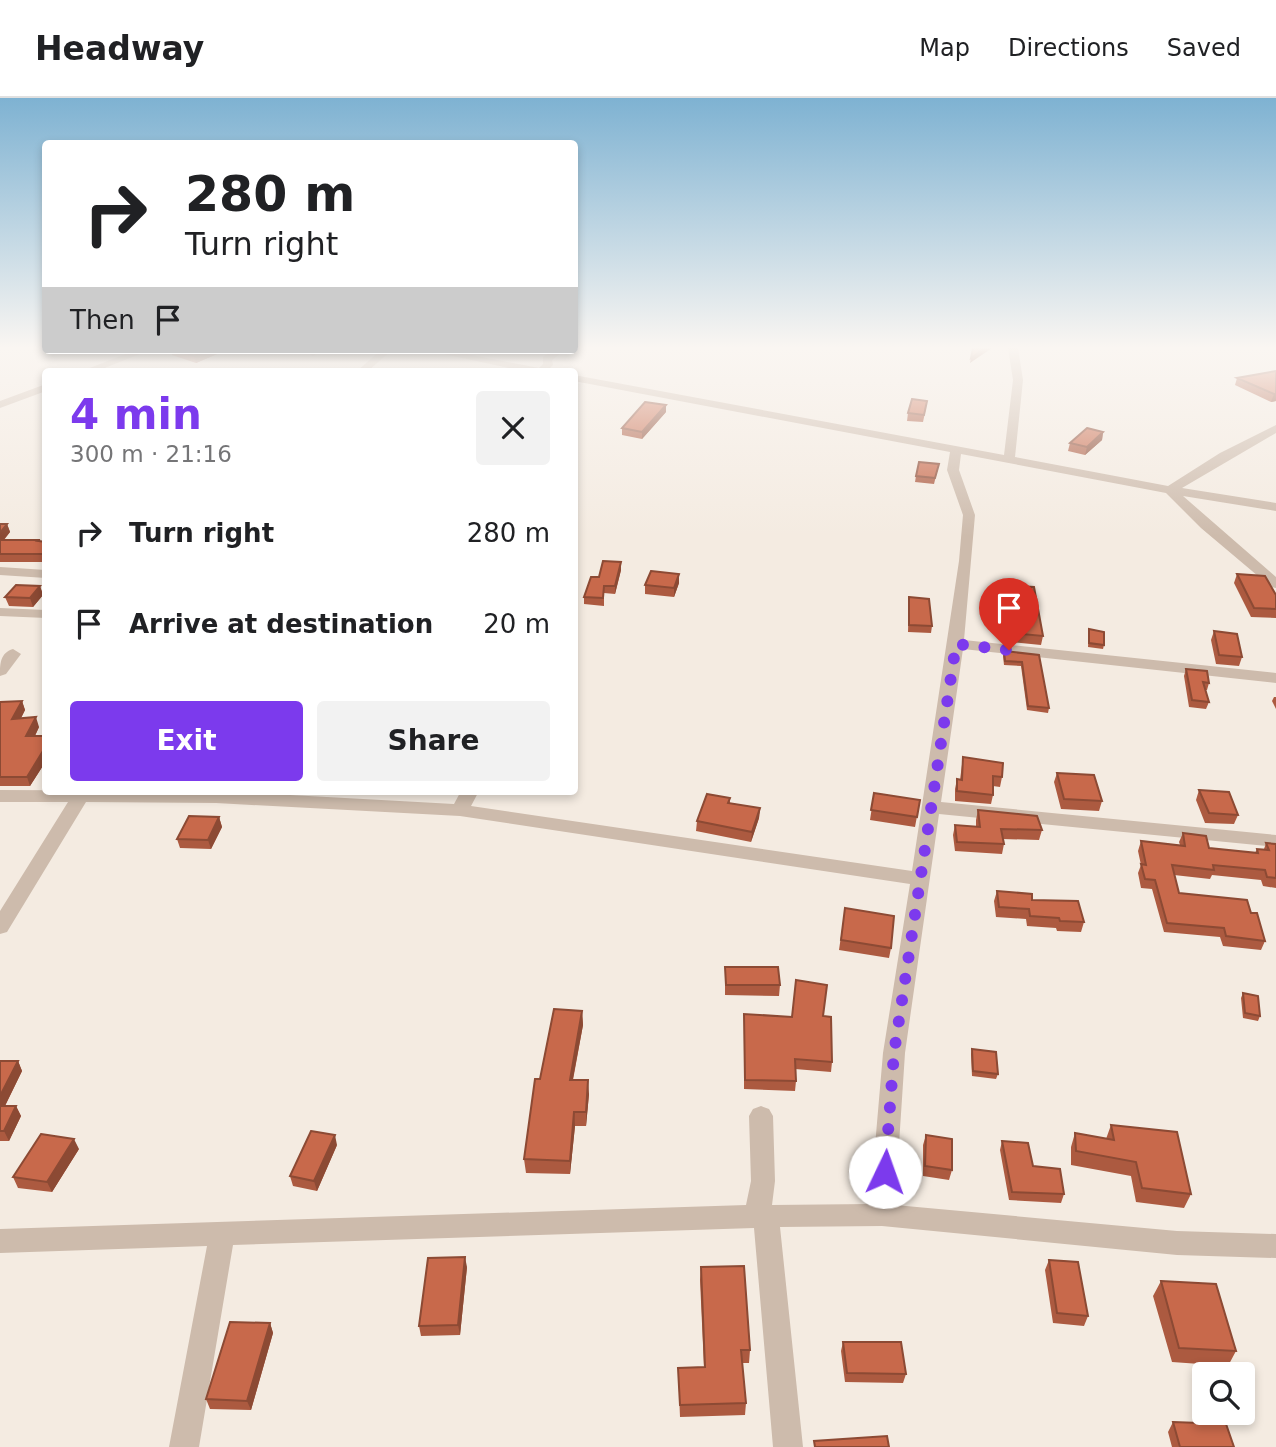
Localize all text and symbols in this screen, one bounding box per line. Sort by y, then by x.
text: Headway [35,29,204,68]
text: Map [919,34,970,62]
text: Directions [1008,34,1129,62]
text: Saved [1167,34,1241,62]
text: 280 m [185,166,355,223]
icon: right [70,168,161,259]
text: Turn right [185,225,338,263]
icon: arrive [149,301,187,339]
text: Then [70,305,135,335]
text: 4 min [70,390,202,439]
button: close [476,391,550,465]
text: 300 m · 21:16 [70,441,232,467]
icon: right [70,514,108,552]
text: Turn right [129,518,274,548]
text: 280 m [467,518,550,548]
pin [979,578,1039,650]
icon: arrive [990,589,1028,627]
icon: arrive [70,605,108,643]
text: Arrive at destination [129,609,433,639]
text: 20 m [483,609,550,639]
button: Exit [70,701,303,781]
button: Share [317,701,550,781]
position arrow [848,1135,922,1209]
map controls [1192,1362,1255,1425]
button: search [1192,1362,1255,1425]

